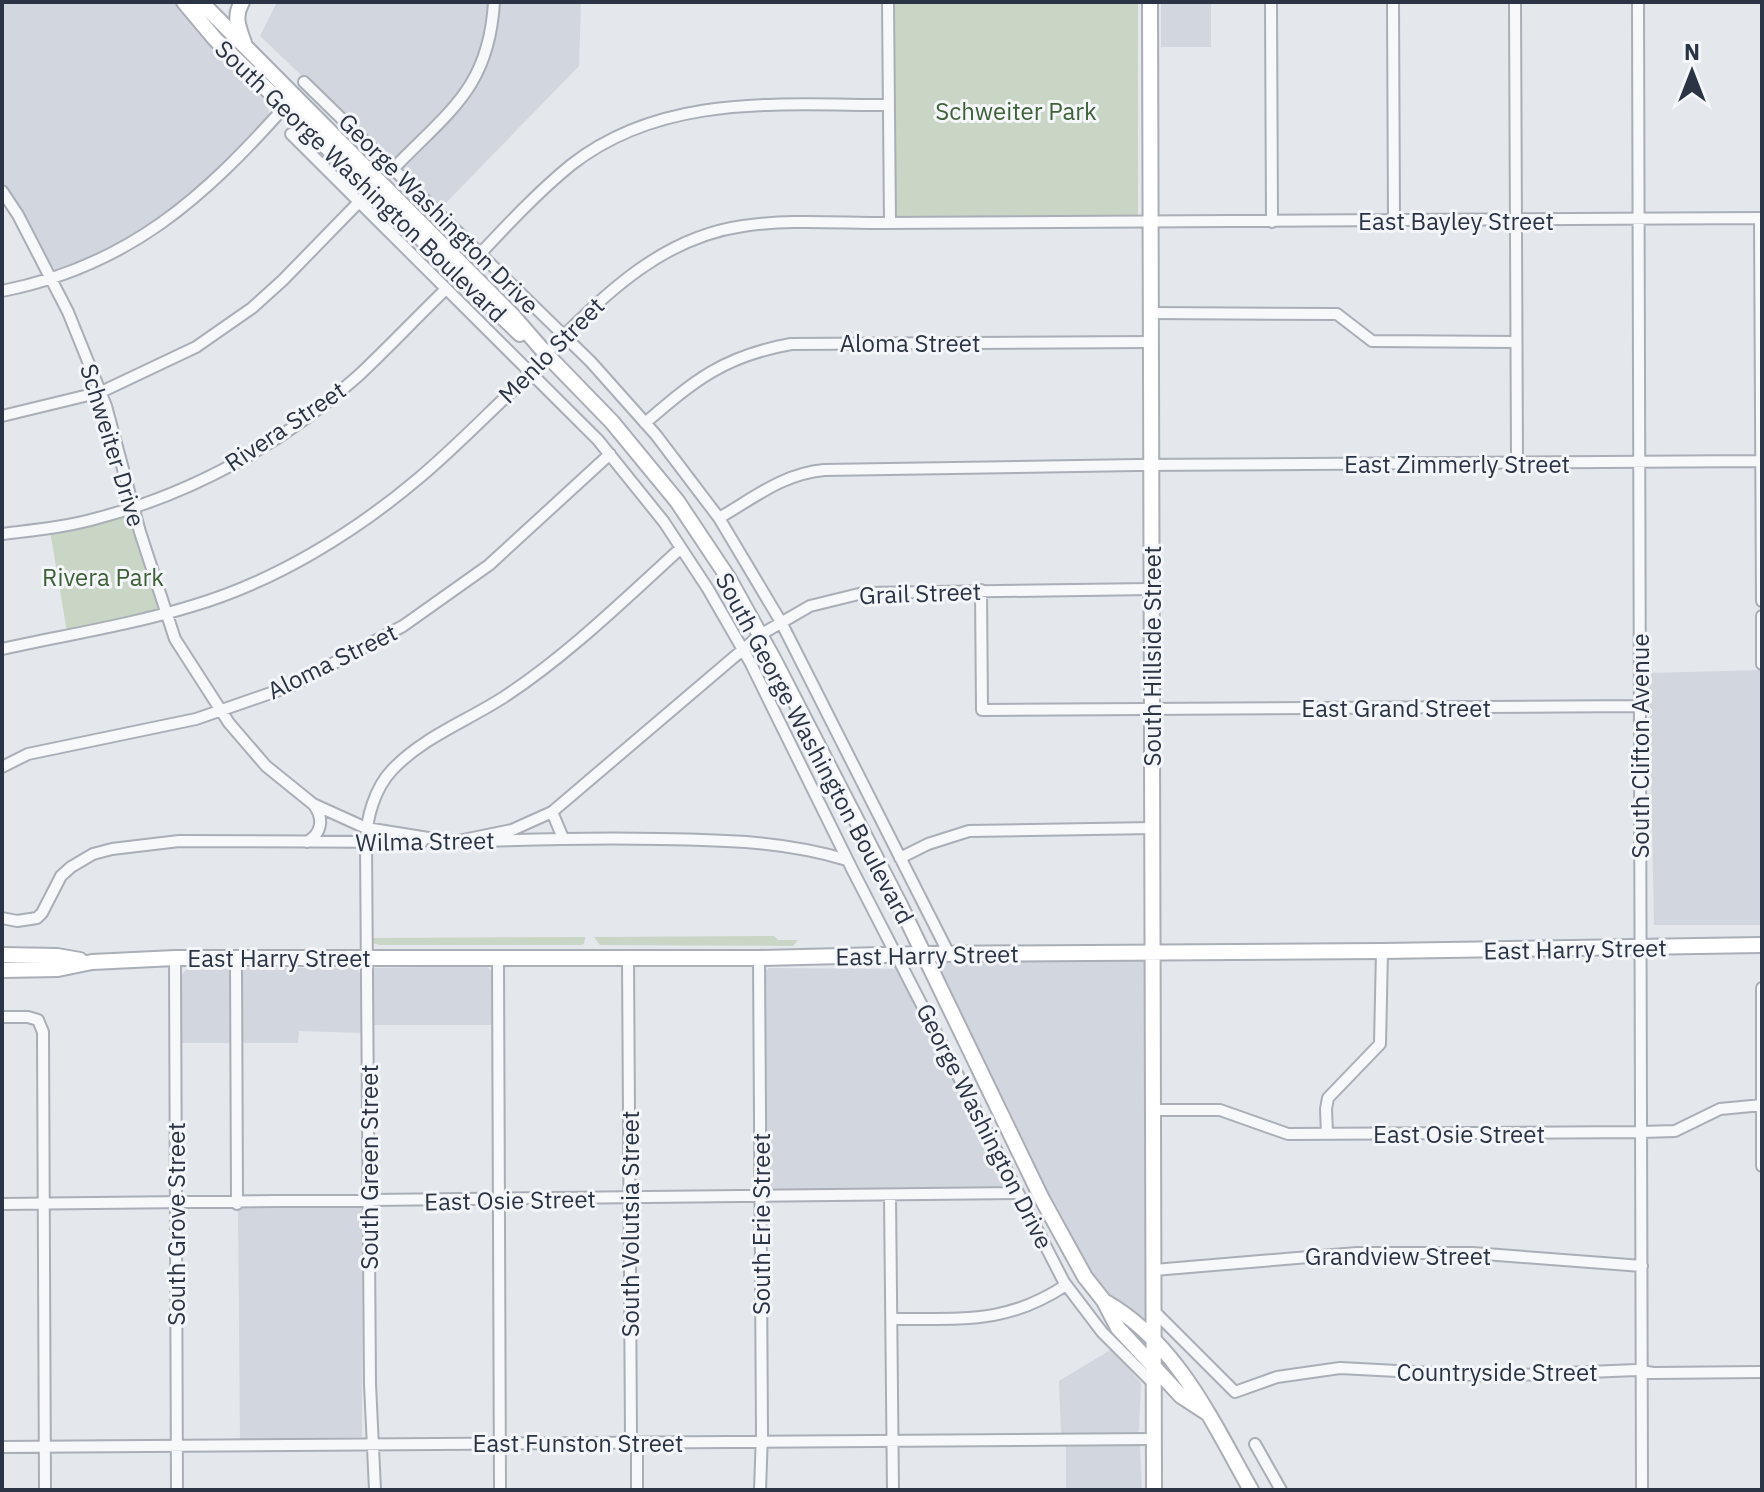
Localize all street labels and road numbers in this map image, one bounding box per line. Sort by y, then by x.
street label: South George Washington Boulevard [208,33,514,329]
street label: George Washington Drive [332,106,546,320]
street label: East Bayley Street [1358,205,1554,237]
street label: Menlo Street [491,290,611,410]
street label: Aloma Street [840,327,980,359]
street label: Schweiter Drive [73,360,153,530]
street label: Rivera Street [218,374,352,478]
street label: East Zimmerly Street [1344,448,1570,480]
street label: South Hillside Street [1136,546,1168,766]
street label: South George Washington Boulevard [708,567,922,929]
street label: Grail Street [858,575,982,611]
street label: Aloma Street [262,616,402,706]
street label: South Clifton Avenue [1624,633,1656,859]
street label: East Grand Street [1301,692,1491,724]
street label: Wilma Street [355,824,495,858]
street label: East Harry Street [1483,931,1667,967]
street label: East Harry Street [835,937,1019,973]
street label: East Harry Street [187,942,371,974]
street label: George Washington Drive [909,998,1061,1254]
street label: South Green Street [353,1064,385,1270]
street label: South Volutsia Street [614,1111,646,1337]
street label: East Osie Street [1373,1118,1545,1150]
street label: South Grove Street [160,1122,192,1326]
street label: South Erie Street [745,1133,777,1315]
street label: East Osie Street [424,1183,596,1217]
street label: Grandview Street [1305,1240,1491,1272]
street label: Countryside Street [1396,1356,1598,1388]
street label: East Funston Street [473,1427,683,1459]

